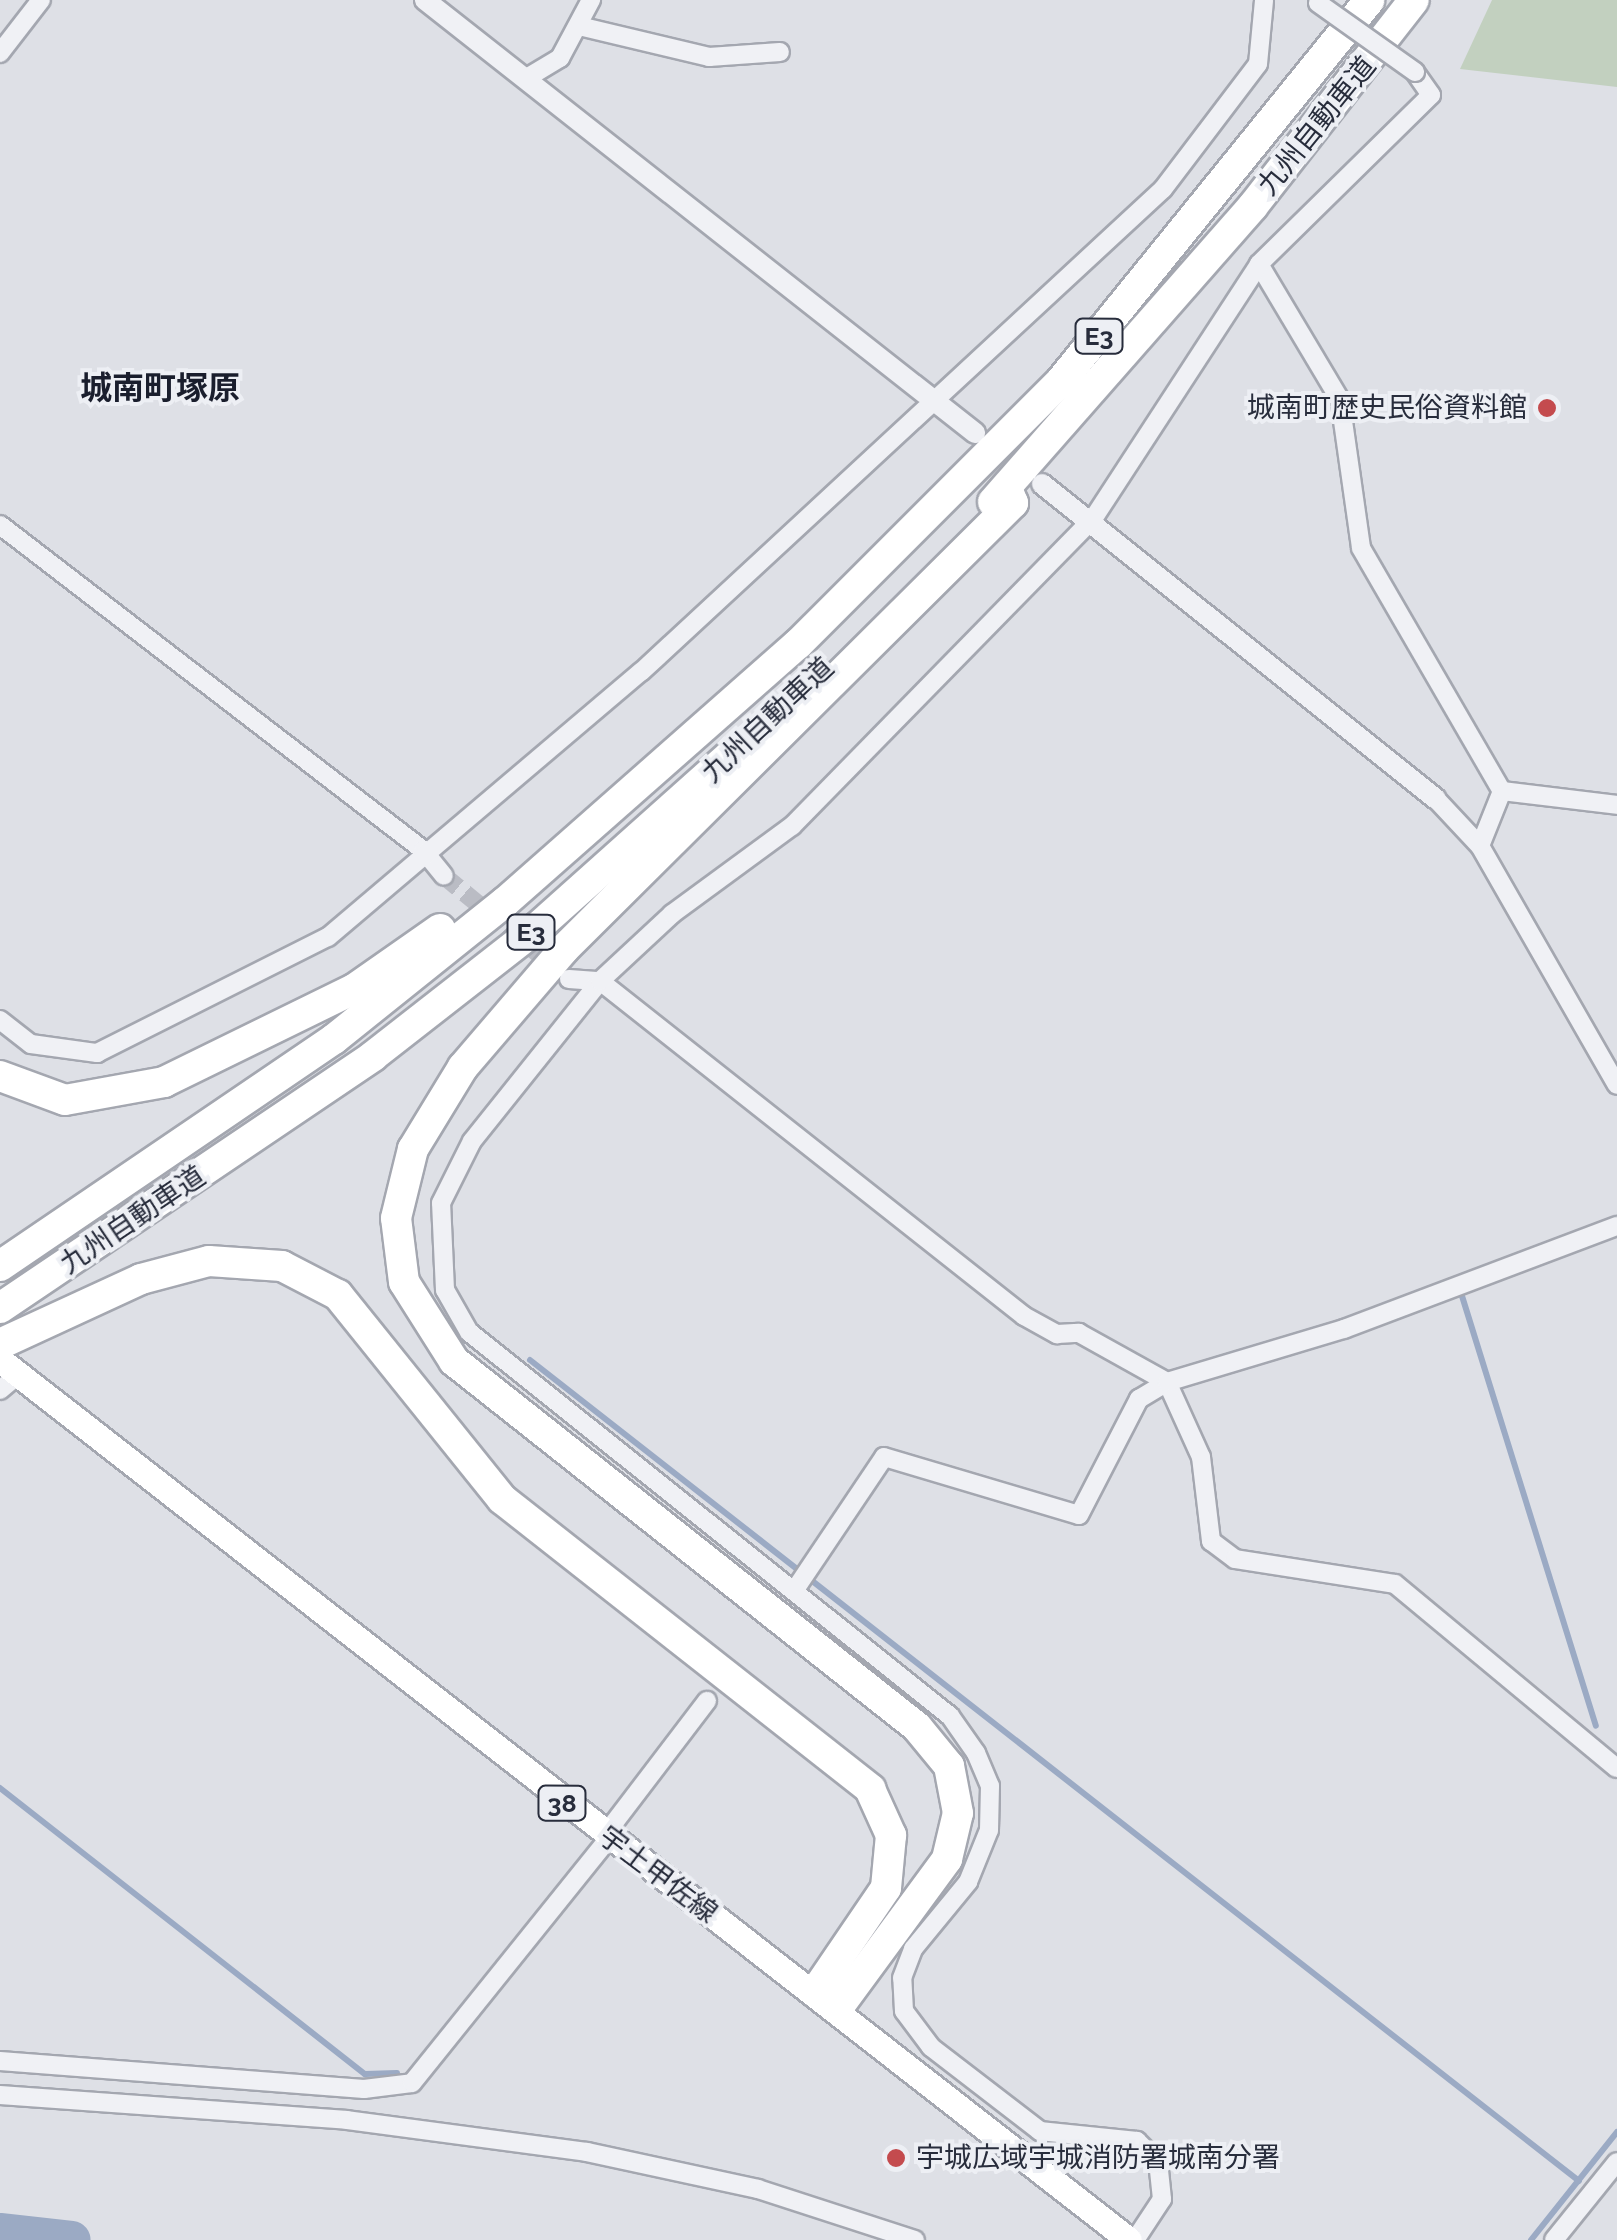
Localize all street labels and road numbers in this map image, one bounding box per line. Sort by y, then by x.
street label: 九州自動車道 [1251,50,1383,202]
road number: E3 [1074,316,1124,356]
street label: 九州自動車道 [695,650,841,790]
road number: E3 [506,912,556,952]
street label: 九州自動車道 [54,1159,212,1281]
road number: 38 [537,1783,587,1823]
street label: 宇土甲佐線 [592,1819,724,1931]

